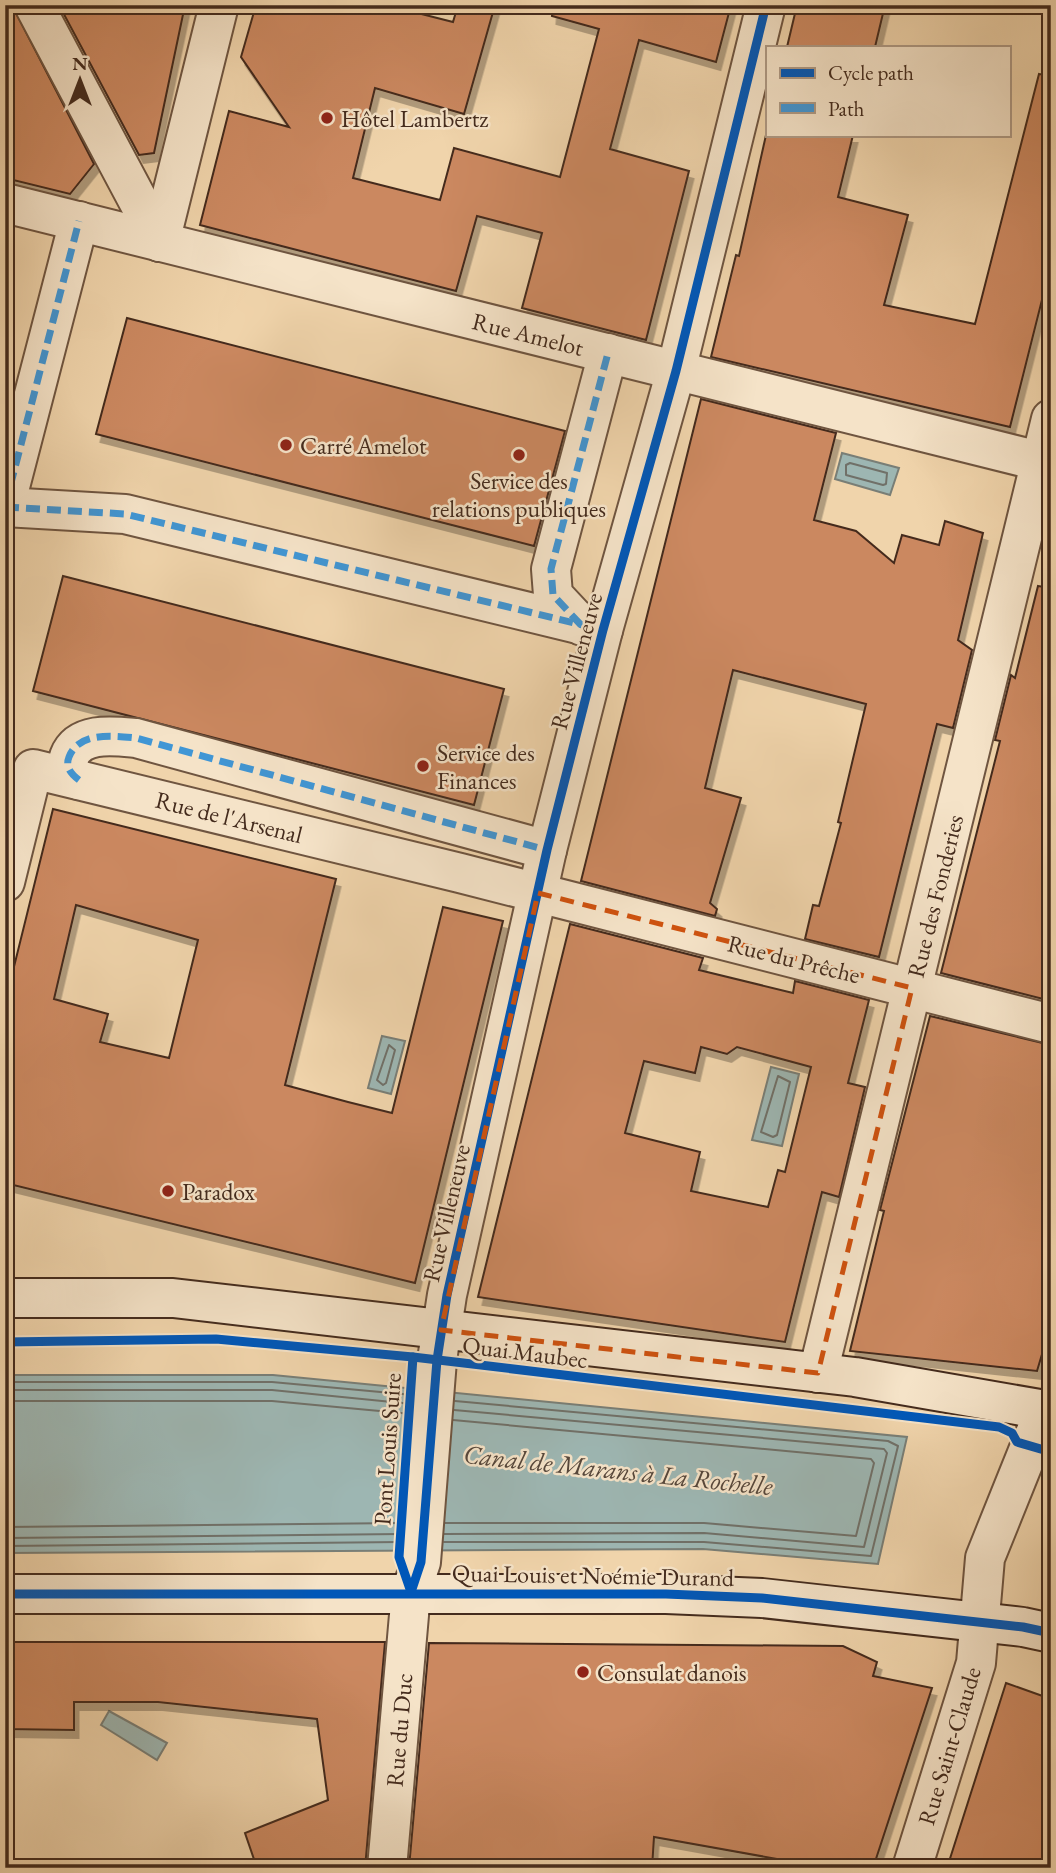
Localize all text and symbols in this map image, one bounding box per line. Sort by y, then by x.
north arrow [46,46,116,116]
legend [766,46,1010,136]
text: N [72,51,88,76]
text: Cycle path [828,59,914,86]
text: Path [828,95,865,122]
place label: Hôtel Lambertz [341,103,488,134]
marker: Hôtel Lambertz [319,110,335,126]
street label: Rue Amelot [469,305,587,363]
place label: Carré Amelot [300,430,427,461]
marker: Carré Amelot [278,437,294,453]
marker: Service des relations publiques [511,447,527,463]
place label: Service des relations publiques [432,465,606,524]
street label: Rue Villeneuve [543,589,609,733]
place label: Service des Finances [437,737,535,796]
marker: Service des Finances [415,758,431,774]
street label: Rue de l'Arsenal [152,784,306,850]
street label: Rue des Fonderies [900,811,970,981]
street label: Rue du Prêche [725,928,863,990]
street label: Rue Villeneuve [415,1141,477,1285]
place label: Paradox [182,1176,255,1207]
marker: Paradox [160,1183,176,1199]
street label: Quai Maubec [461,1329,589,1375]
street label: Pont Louis Suire [366,1372,408,1526]
water label: Canal de Marans à La Rochelle [462,1437,775,1503]
street label: Quai Louis et Noémie Durand [452,1557,735,1593]
place label: Consulat danois [597,1657,747,1688]
street label: Rue Saint-Claude [910,1663,988,1829]
marker: Consulat danois [575,1664,591,1680]
street label: Rue du Duc [379,1672,419,1788]

